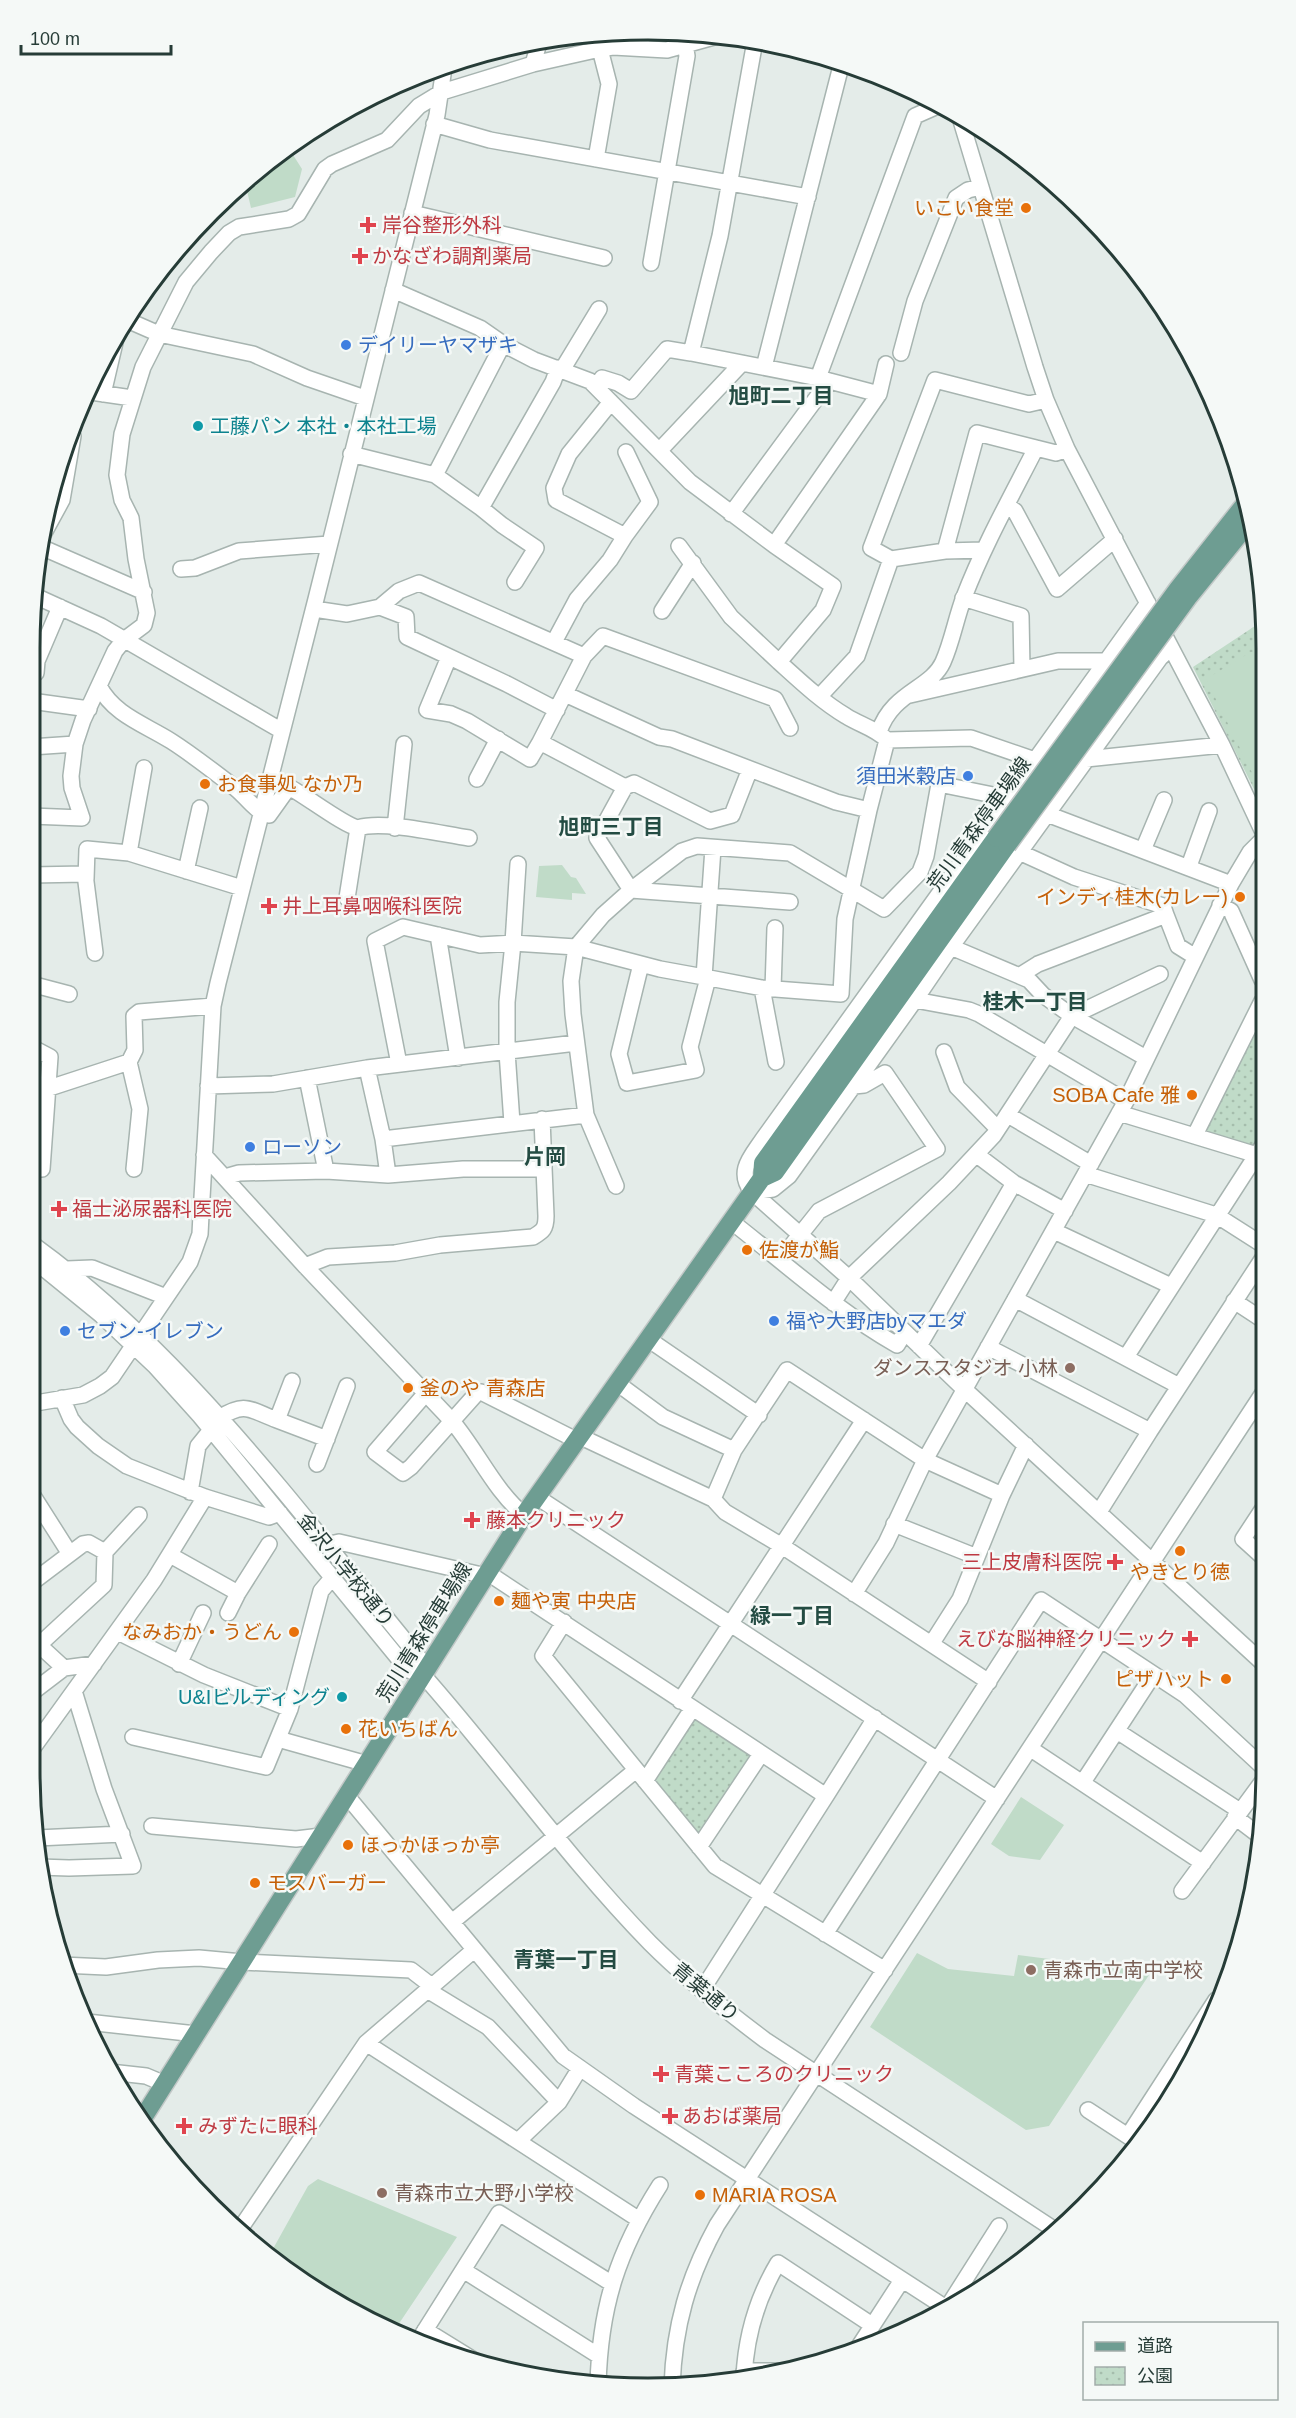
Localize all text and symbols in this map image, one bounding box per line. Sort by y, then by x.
scale bar [21,18,171,56]
text: 100 m [30,29,80,49]
place label: いこい食堂 [914,197,1014,219]
marker: いこい食堂 [1019,201,1033,215]
place label: 岸谷整形外科 [382,214,502,236]
marker: 岸谷整形外科 [359,216,377,234]
place label: かなざわ調剤薬局 [372,245,532,267]
marker: かなざわ調剤薬局 [353,249,367,263]
place label: デイリーヤマザキ [358,334,518,356]
marker: デイリーヤマザキ [339,338,353,352]
district label: 旭町二丁目 [729,384,834,407]
place label: 工藤パン 本社・本社工場 [210,415,437,437]
marker: 工藤パン 本社・本社工場 [191,419,205,433]
street label: 荒川青森停車場線 [923,753,1035,895]
place label: 須田米穀店 [856,765,956,787]
marker: 須田米穀店 [961,769,975,783]
place label: お食事処 なか乃 [217,773,363,795]
marker: お食事処 なか乃 [198,777,212,791]
district label: 旭町三丁目 [559,815,664,838]
place label: インディ桂木(カレー) [1036,886,1228,908]
marker: インディ桂木(カレー) [1233,890,1247,904]
place label: 井上耳鼻咽喉科医院 [282,895,462,917]
marker: 井上耳鼻咽喉科医院 [260,897,278,915]
district label: 桂木一丁目 [983,990,1088,1013]
place label: SOBA Cafe 雅 [1052,1084,1180,1106]
marker: SOBA Cafe 雅 [1185,1088,1199,1102]
place label: ローソン [262,1136,342,1158]
marker: ローソン [243,1140,257,1154]
district label: 片岡 [524,1145,566,1168]
place label: 福士泌尿器科医院 [72,1198,232,1220]
marker: 福士泌尿器科医院 [50,1200,68,1218]
place label: 佐渡が鮨 [759,1239,839,1261]
marker: 佐渡が鮨 [740,1243,754,1257]
place label: 福や大野店byマエダ [786,1310,967,1332]
marker: 福や大野店byマエダ [767,1314,781,1328]
place label: セブン-イレブン [77,1320,224,1342]
marker: セブン-イレブン [58,1324,72,1338]
place label: ダンススタジオ 小林 [873,1357,1058,1379]
marker: ダンススタジオ 小林 [1063,1361,1077,1375]
place label: 釜のや 青森店 [420,1377,546,1399]
marker: 釜のや 青森店 [401,1381,415,1395]
street label: 金沢小学校通り [293,1509,399,1631]
place label: 藤本クリニック [486,1509,626,1531]
marker: 藤本クリニック [463,1511,481,1529]
marker: やきとり徳 [1173,1544,1187,1558]
place label: 三上皮膚科医院 [962,1551,1102,1573]
marker: 三上皮膚科医院 [1106,1553,1124,1571]
street label: 荒川青森停車場線 [372,1558,476,1706]
place label: やきとり徳 [1130,1561,1230,1583]
place label: 麺や寅 中央店 [511,1590,637,1612]
marker: 麺や寅 中央店 [492,1594,506,1608]
district label: 緑一丁目 [750,1604,834,1627]
place label: なみおか・うどん [122,1621,282,1643]
marker: なみおか・うどん [287,1625,301,1639]
place label: えびな脳神経クリニック [956,1628,1176,1650]
marker: えびな脳神経クリニック [1181,1630,1199,1648]
place label: ピザハット [1114,1668,1214,1690]
marker: ピザハット [1219,1672,1233,1686]
place label: U&Iビルディング [178,1686,330,1708]
marker: U&Iビルディング [335,1690,349,1704]
place label: 花いちばん [358,1718,458,1740]
marker: 花いちばん [339,1722,353,1736]
place label: ほっかほっか亭 [360,1834,500,1856]
marker: ほっかほっか亭 [341,1838,355,1852]
place label: モスバーガー [267,1872,387,1894]
marker: モスバーガー [248,1876,262,1890]
district label: 青葉一丁目 [514,1948,619,1971]
street label: 青葉通り [668,1958,744,2026]
place label: 青森市立南中学校 [1043,1959,1203,1981]
marker: 青森市立南中学校 [1024,1963,1038,1977]
place label: 青葉こころのクリニック [674,2063,894,2085]
marker: 青葉こころのクリニック [652,2065,670,2083]
place label: あおば薬局 [682,2105,782,2127]
marker: あおば薬局 [663,2109,677,2123]
place label: みずたに眼科 [198,2115,318,2137]
marker: みずたに眼科 [175,2117,193,2135]
place label: 青森市立大野小学校 [394,2182,574,2204]
place label: MARIA ROSA [712,2184,837,2206]
marker: 青森市立大野小学校 [375,2186,389,2200]
marker: MARIA ROSA [693,2188,707,2202]
legend [1083,2322,1278,2400]
text: 道路 [1137,2336,1173,2356]
text: 公園 [1137,2366,1173,2386]

